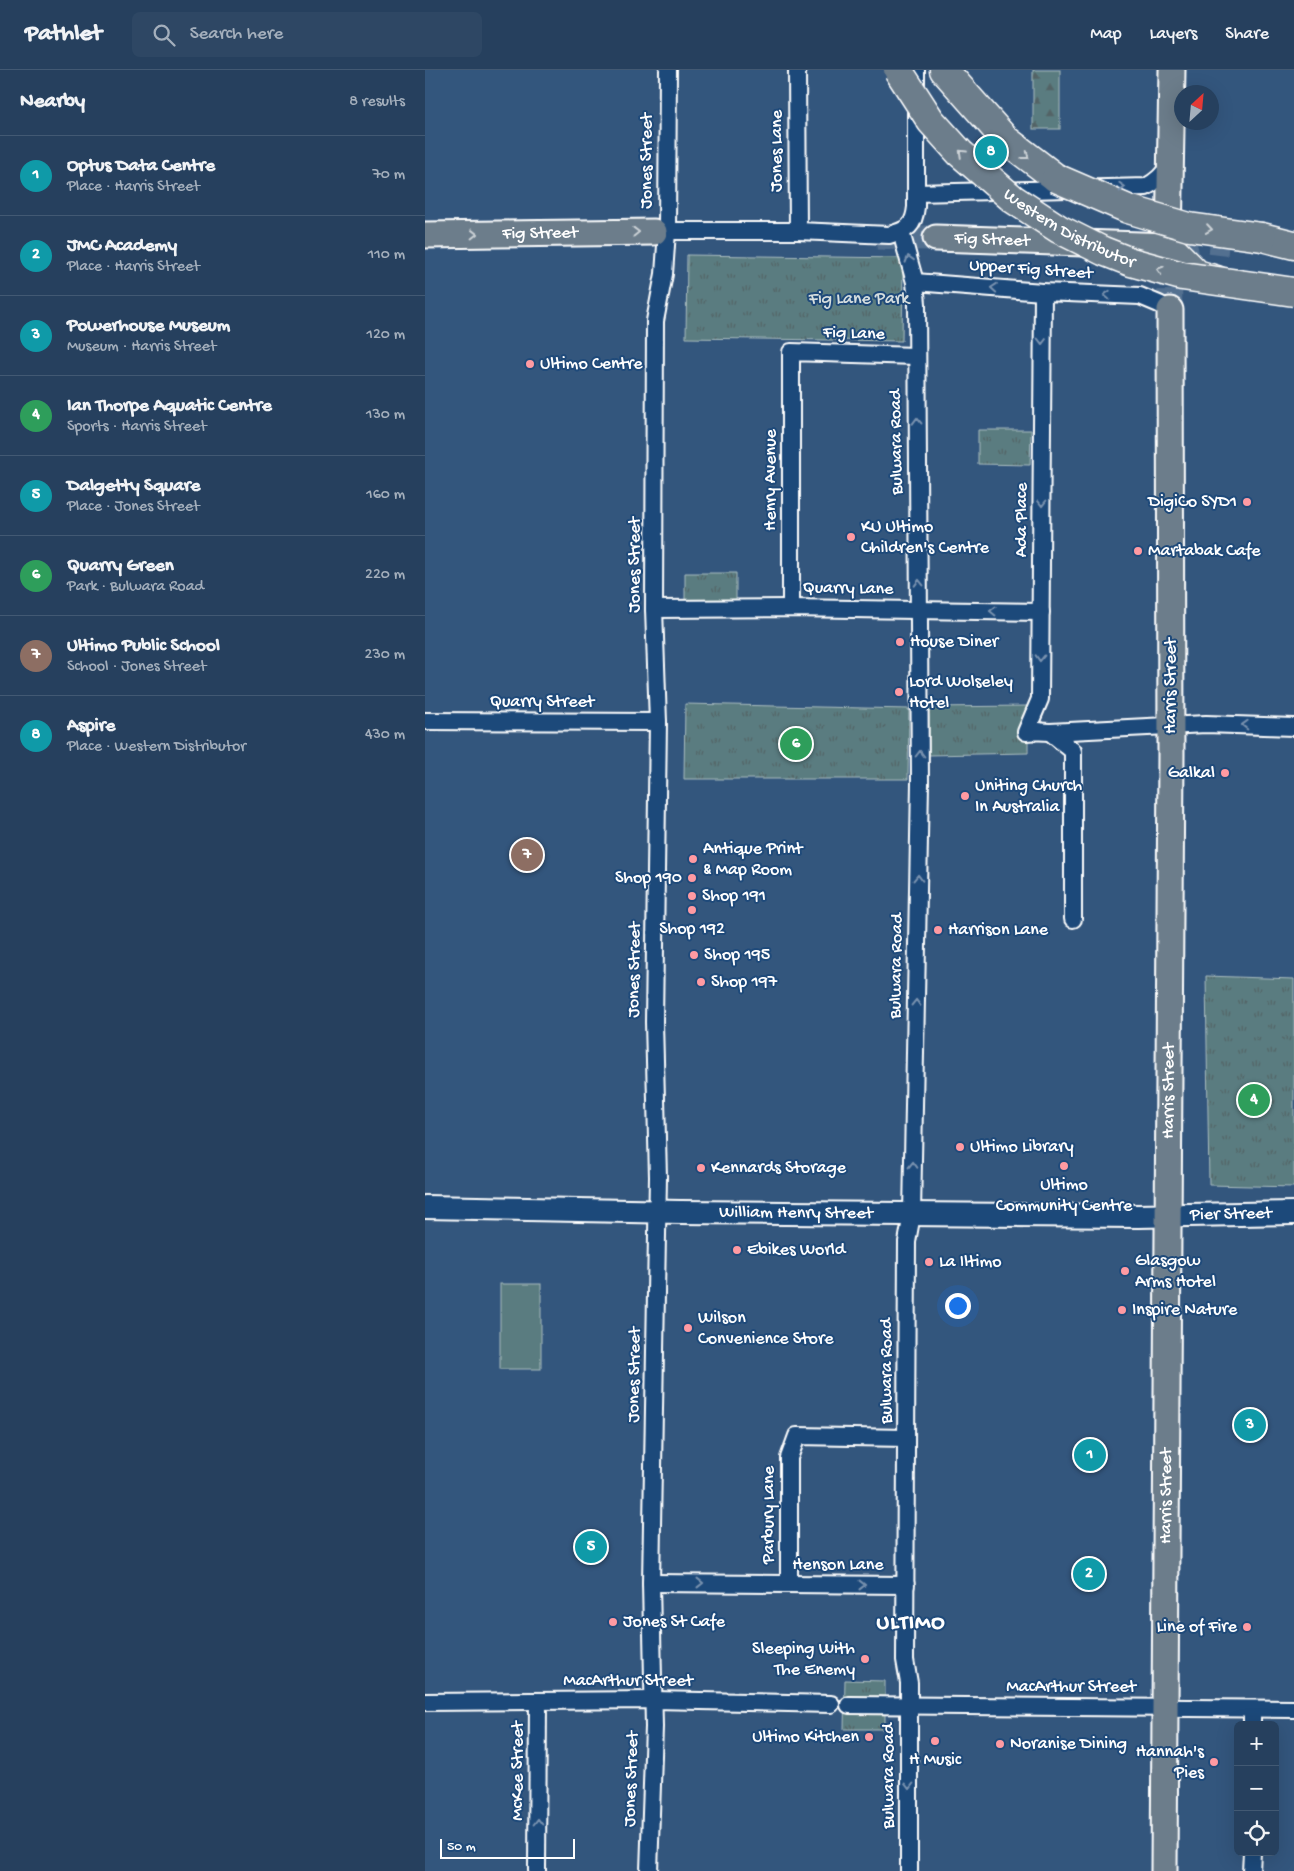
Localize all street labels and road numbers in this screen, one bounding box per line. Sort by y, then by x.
street label: Jones Lane [767,109,788,192]
street label: Jones Street [637,112,658,209]
street label: Western Distributor [998,184,1139,274]
street label: Fig Street [501,222,580,245]
street label: Fig Street [953,228,1032,252]
street label: Upper Fig Street [969,255,1095,285]
street label: Fig Lane [822,322,886,346]
street label: Bulwara Road [886,388,908,496]
street label: Henry Avenue [761,428,782,531]
street label: Ada Place [1012,482,1033,557]
street label: Jones Street [625,516,646,613]
street label: Quarry Lane [802,578,894,600]
street label: Harris Street [1161,636,1182,734]
street label: Quarry Street [490,692,596,713]
street label: Bulwara Road [886,912,908,1020]
street label: Jones Street [624,920,646,1018]
street label: Harris Street [1158,1041,1180,1139]
street label: William Henry Street [719,1202,875,1224]
street label: Pier Street [1189,1203,1274,1226]
street label: Bulwara Road [877,1317,898,1425]
street label: Jones Street [624,1325,646,1423]
street label: Harris Street [1156,1446,1177,1544]
street label: Parbury Lane [759,1465,780,1565]
street label: Henson Lane [792,1555,884,1576]
street label: MacArthur Street [563,1671,694,1692]
street label: MacArthur Street [1006,1677,1137,1698]
street label: McKee Street [508,1720,529,1821]
street label: Bulwara Road [879,1722,900,1830]
street label: Jones Street [620,1729,644,1827]

